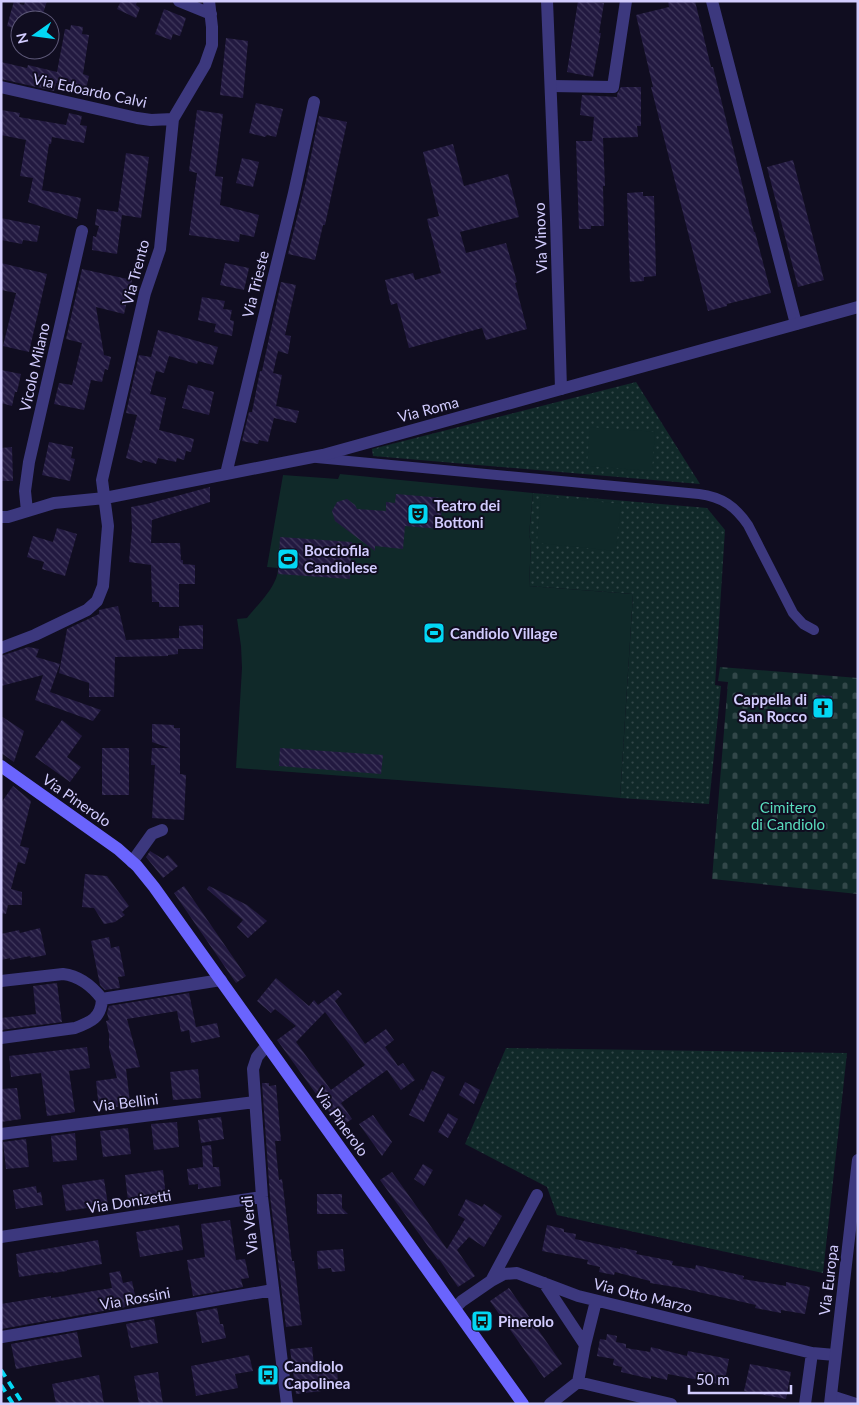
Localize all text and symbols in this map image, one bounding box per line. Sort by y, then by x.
north arrow [10,10,60,60]
text: N [12,31,31,46]
street label: Via Edoardo Calvi [31,69,149,111]
street label: Via Vinovo [530,202,550,274]
street label: Via Trento [118,237,152,307]
street label: Via Trieste [238,248,272,319]
street label: Vicolo Milano [15,321,53,413]
street label: Via Roma [396,392,460,426]
place label: Teatro dei Bottoni [434,496,500,531]
theatre icon: Teatro dei Bottoni [406,502,430,526]
place label: Bocciofila Candiolese [304,541,377,576]
sports icon: Bocciofila Candiolese [276,547,300,571]
sports icon: Candiolo Village [422,621,446,645]
place label: Candiolo Village [450,624,557,642]
place label: Cappella di San Rocco [733,690,807,725]
church icon: Cappella di San Rocco [811,696,835,720]
street label: Via Pinerolo [39,770,115,830]
park label: Cimitero di Candiolo [751,798,825,833]
street label: Via Pinerolo [311,1085,373,1159]
street label: Via Bellini [93,1089,159,1115]
street label: Via Donizetti [85,1185,173,1217]
street label: Via Verdi [237,1195,261,1255]
street label: Via Europa [815,1244,841,1316]
street label: Via Otto Marzo [592,1274,694,1316]
street label: Via Rossini [98,1283,172,1313]
bus stop icon: Pinerolo [470,1309,494,1333]
place label: Pinerolo [498,1312,554,1330]
place label: Candiolo Capolinea [284,1357,350,1392]
scale bar [689,1362,792,1394]
bus stop icon: Candiolo Capolinea [256,1363,280,1387]
text: 50 m [696,1370,730,1388]

